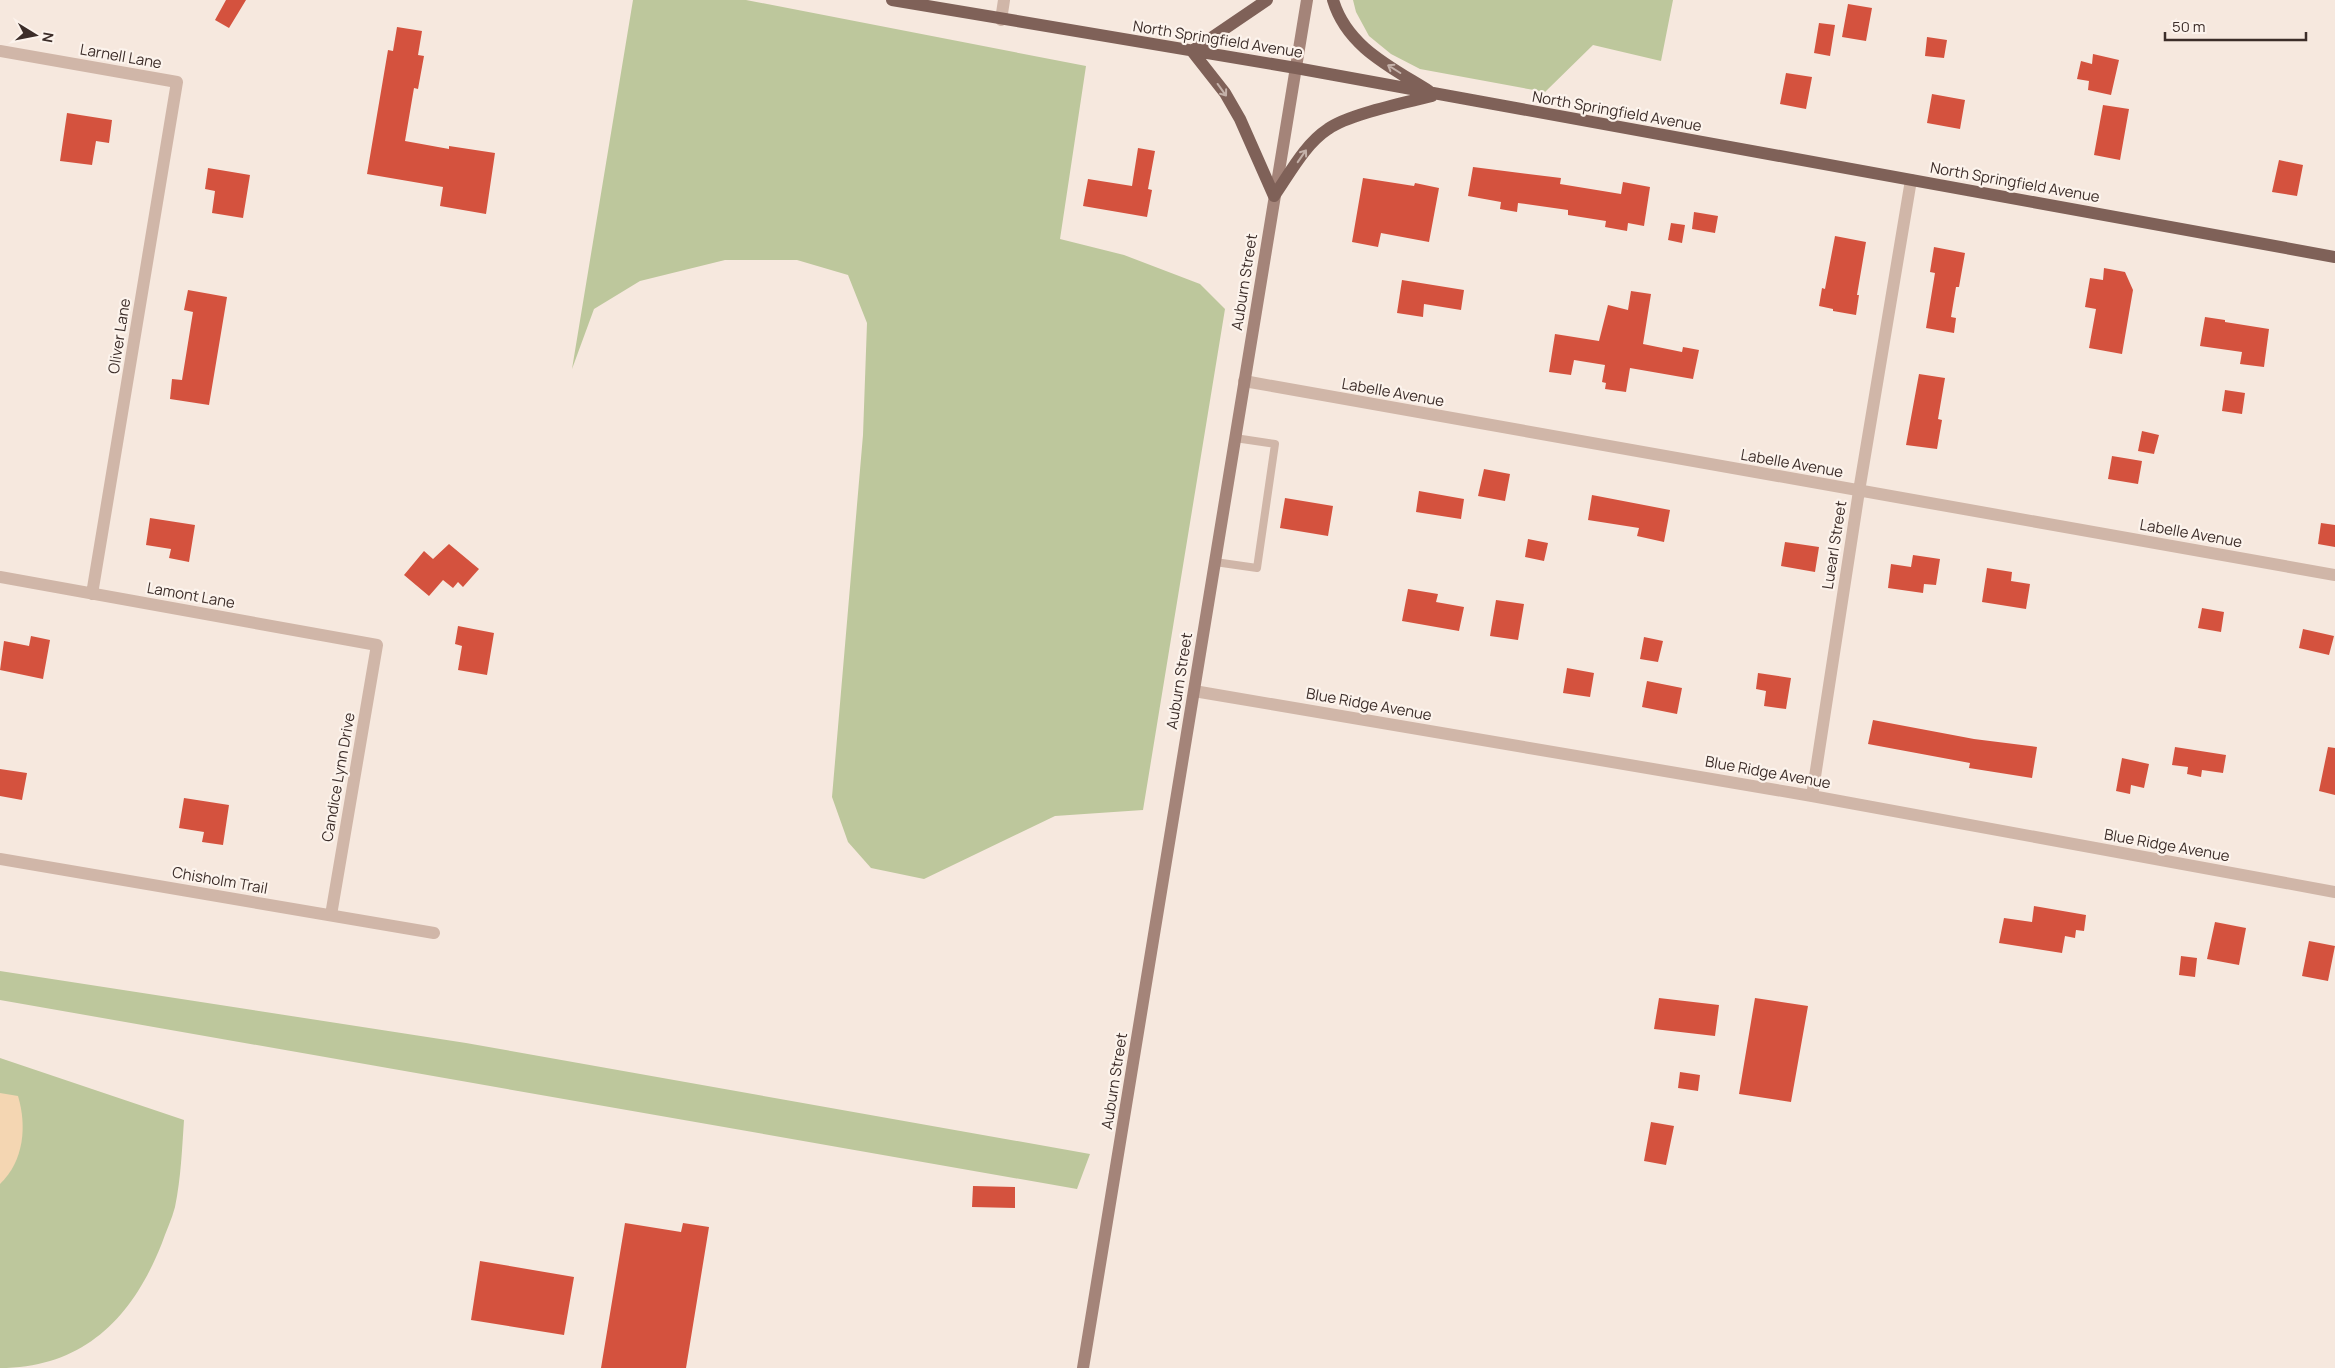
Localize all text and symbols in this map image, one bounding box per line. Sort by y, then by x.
north arrow [10,10,60,60]
scale bar [2165,10,2306,42]
street label: North Springfield Avenue [1131,15,1305,63]
text: 50 m [2172,16,2206,37]
text: N [38,31,59,44]
street label: Larnell Lane [78,38,164,74]
one-way arrow [1387,63,1401,74]
one-way arrow [1216,82,1227,96]
street label: North Springfield Avenue [1531,86,1704,136]
one-way arrow [1297,149,1307,163]
street label: North Springfield Avenue [1929,157,2102,207]
street label: Auburn Street [1226,232,1262,332]
street label: Oliver Lane [103,297,135,375]
street label: Labelle Avenue [1340,373,1446,411]
street label: Labelle Avenue [1739,444,1845,482]
street label: Luearl Street [1817,499,1851,591]
street label: Labelle Avenue [2138,514,2244,552]
street label: Lamont Lane [145,577,237,613]
street label: Auburn Street [1161,631,1197,731]
street label: Blue Ridge Avenue [1305,683,1434,725]
street label: Candice Lynn Drive [316,711,360,843]
street label: Blue Ridge Avenue [1704,751,1833,793]
street label: Blue Ridge Avenue [2103,824,2232,866]
street label: Chisholm Trail [171,861,269,899]
street label: Auburn Street [1096,1031,1132,1131]

